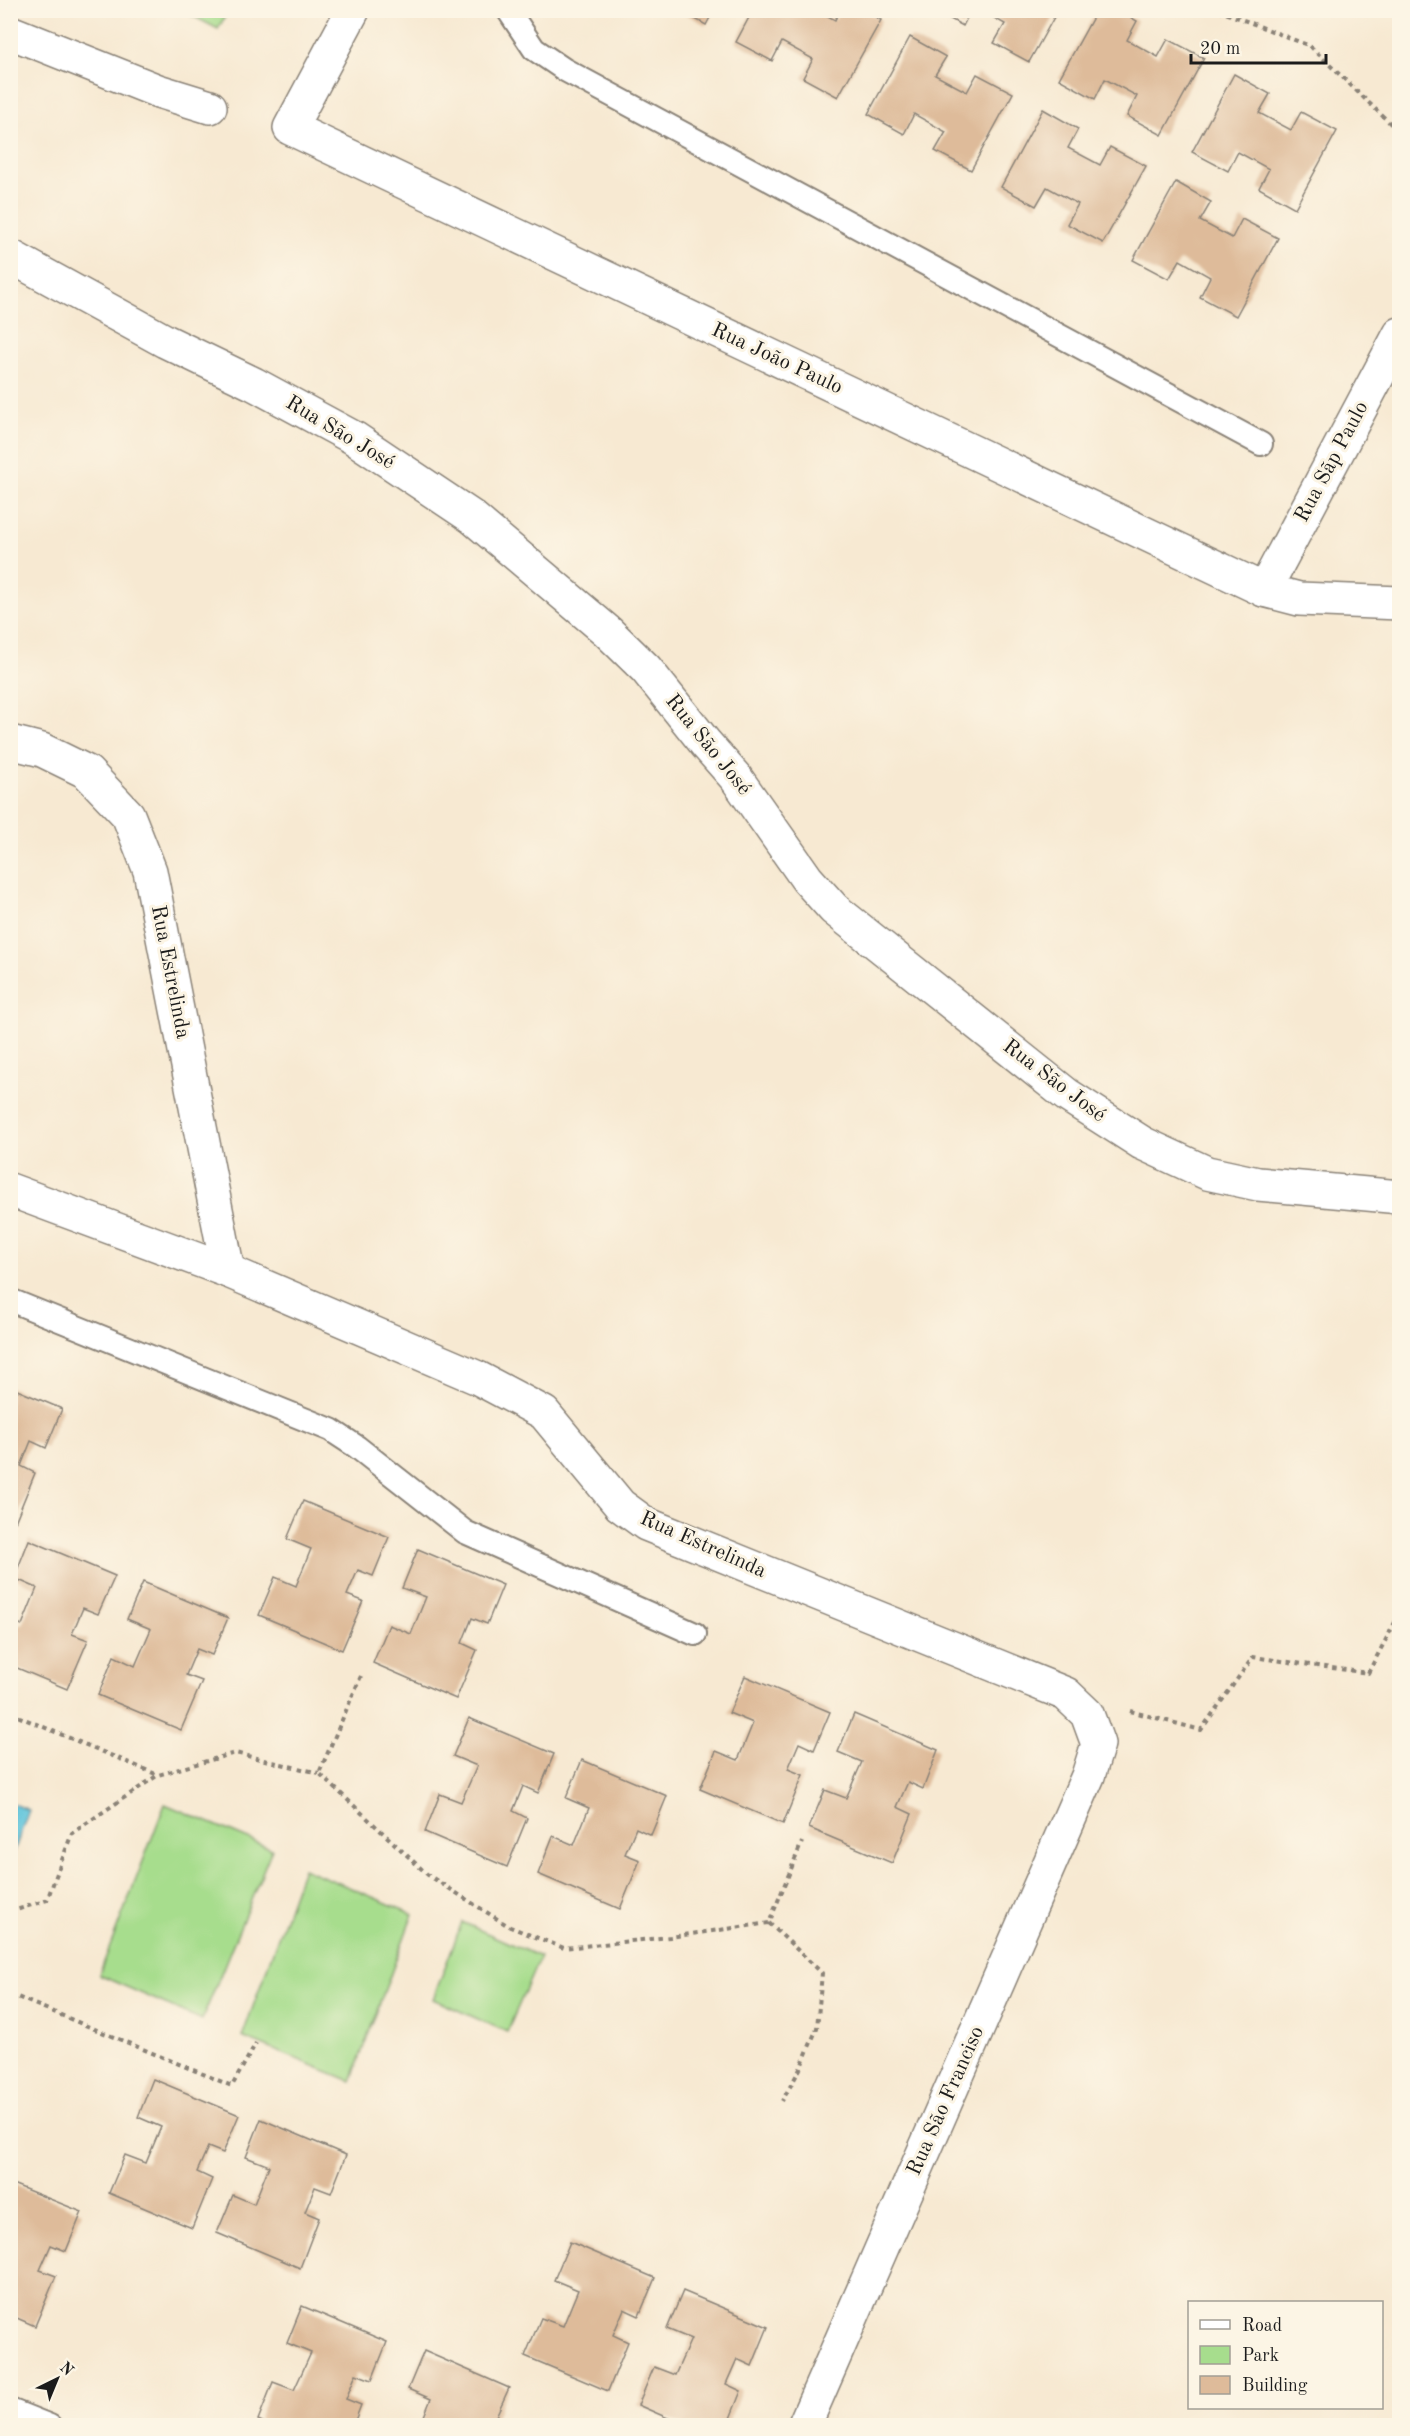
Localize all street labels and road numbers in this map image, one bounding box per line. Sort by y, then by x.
street label: Rua João Paulo [708,319,846,399]
street label: Rua São José [282,392,398,474]
street label: Rua Sãp Paulo [1291,398,1373,526]
street label: Rua São José [661,691,755,799]
street label: Rua Estrelinda [147,903,193,1041]
street label: Rua São José [999,1036,1109,1126]
street label: Rua Estrelinda [637,1508,769,1582]
street label: Rua São Franciso [904,2023,988,2179]

